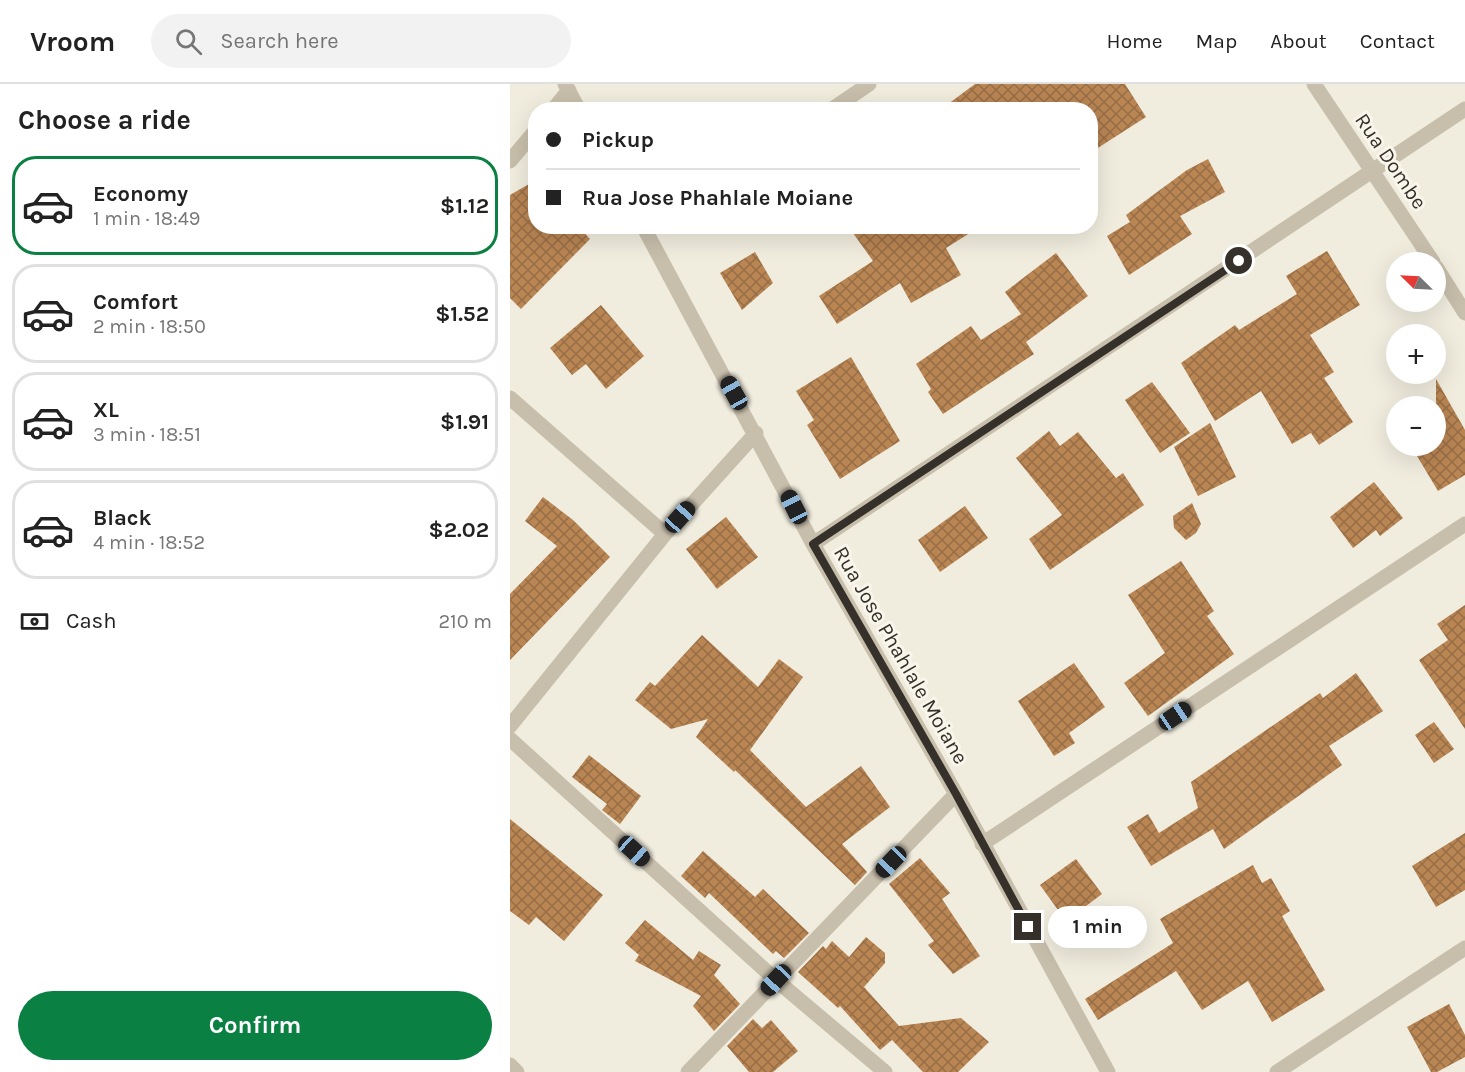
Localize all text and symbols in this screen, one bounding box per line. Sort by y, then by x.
search box [151,14,571,68]
text: Vroom [30,25,115,58]
icon: search [172,25,205,58]
text: Search here [220,28,339,54]
text: Home [1107,29,1163,53]
text: Map [1196,29,1237,53]
text: About [1270,29,1327,53]
text: Contact [1360,29,1435,53]
text: Choose a ride [18,104,191,136]
street label: Rua Dombe [1350,109,1432,213]
text: Pickup [582,127,654,153]
icon: car [21,179,75,233]
text: Economy [93,181,188,207]
text: Rua Jose Phahlale Moiane [582,185,853,211]
text: $1.12 [440,193,489,219]
text: 1 min · 18:49 [93,207,200,230]
route start [1225,247,1252,274]
north arrow [1386,252,1446,312]
map controls [1386,252,1446,456]
icon: car [21,287,75,341]
text: Comfort [93,289,178,315]
text: $1.52 [435,301,489,327]
text: 2 min · 18:50 [93,315,206,338]
button: + [1386,324,1446,384]
car [717,373,751,413]
icon: car [21,395,75,449]
button: − [1386,396,1446,456]
text: XL [93,397,119,423]
text: $1.91 [440,409,489,435]
text: 3 min · 18:51 [93,423,201,446]
car [778,487,810,527]
car [661,498,699,536]
icon: car [21,503,75,557]
text: Black [93,505,152,531]
text: $2.02 [429,517,489,543]
text: 4 min · 18:52 [93,531,205,554]
street label: Rua Jose Phahlale Moiane [829,542,973,768]
icon: cash [18,605,51,638]
text: Cash [66,608,116,634]
text: 210 m [438,610,492,633]
car [1155,698,1195,734]
car [615,832,653,870]
car [872,843,910,881]
callout: 1 min [1049,906,1148,948]
route end [1014,913,1041,940]
text: 1 min [1072,915,1123,938]
car [757,961,795,999]
button: Confirm [18,991,492,1060]

